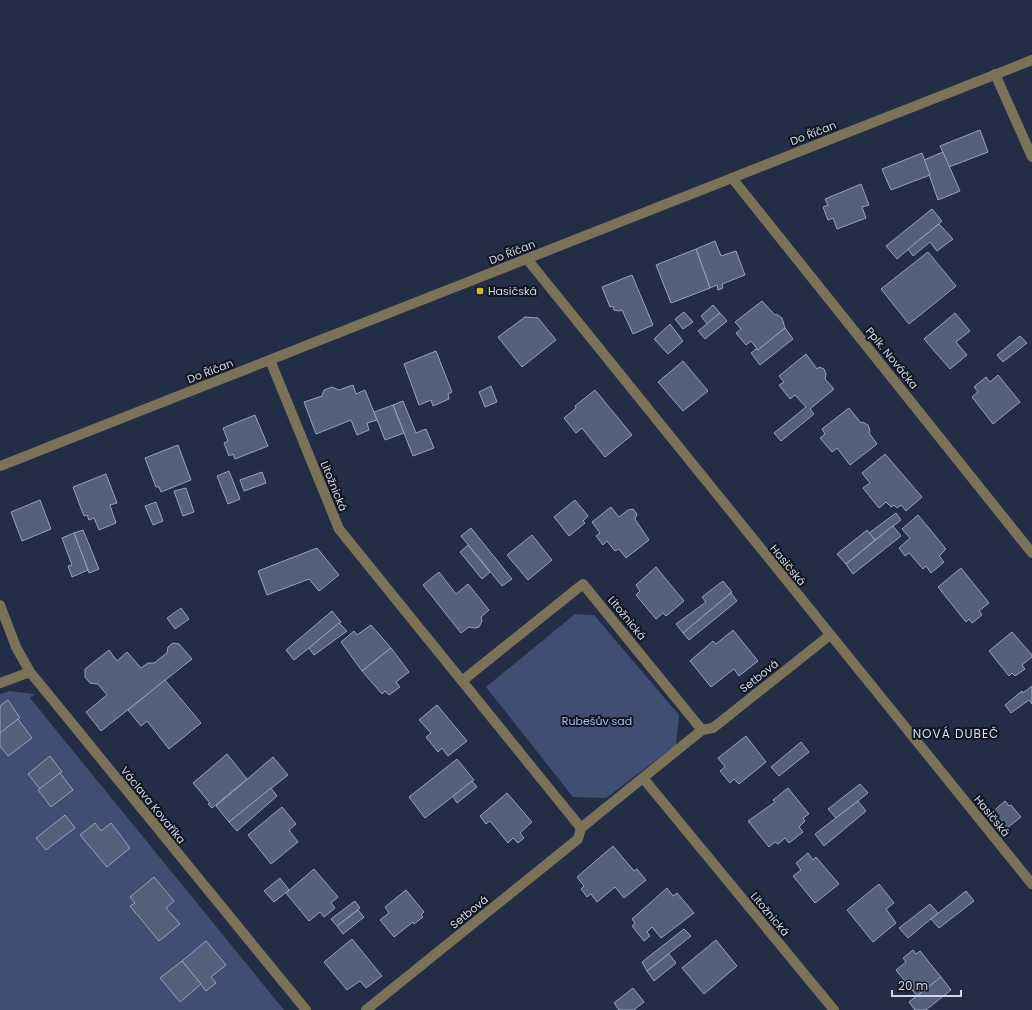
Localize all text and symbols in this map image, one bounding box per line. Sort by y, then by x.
street label: Do Říčan [788,117,838,149]
street label: Do Říčan [487,236,537,268]
place label: Hasičská [488,283,537,299]
marker: Hasičská [475,286,485,296]
street label: Pplk. Nováčka [862,324,922,392]
street label: Do Říčan [185,355,235,387]
street label: Litožnická [317,458,351,514]
street label: Hasičská [766,541,810,589]
street label: Litožnická [604,592,650,644]
street label: Setbová [736,656,782,696]
park label: Rubešův sad [562,713,632,729]
district label: NOVÁ DUBEČ [913,725,999,742]
street label: Václava Kovaříka [117,763,189,847]
street label: Hasičská [970,792,1014,840]
street label: Litožnická [747,889,793,939]
street label: Setbová [446,892,492,932]
scale bar [892,972,961,998]
text: 20 m [898,977,928,994]

